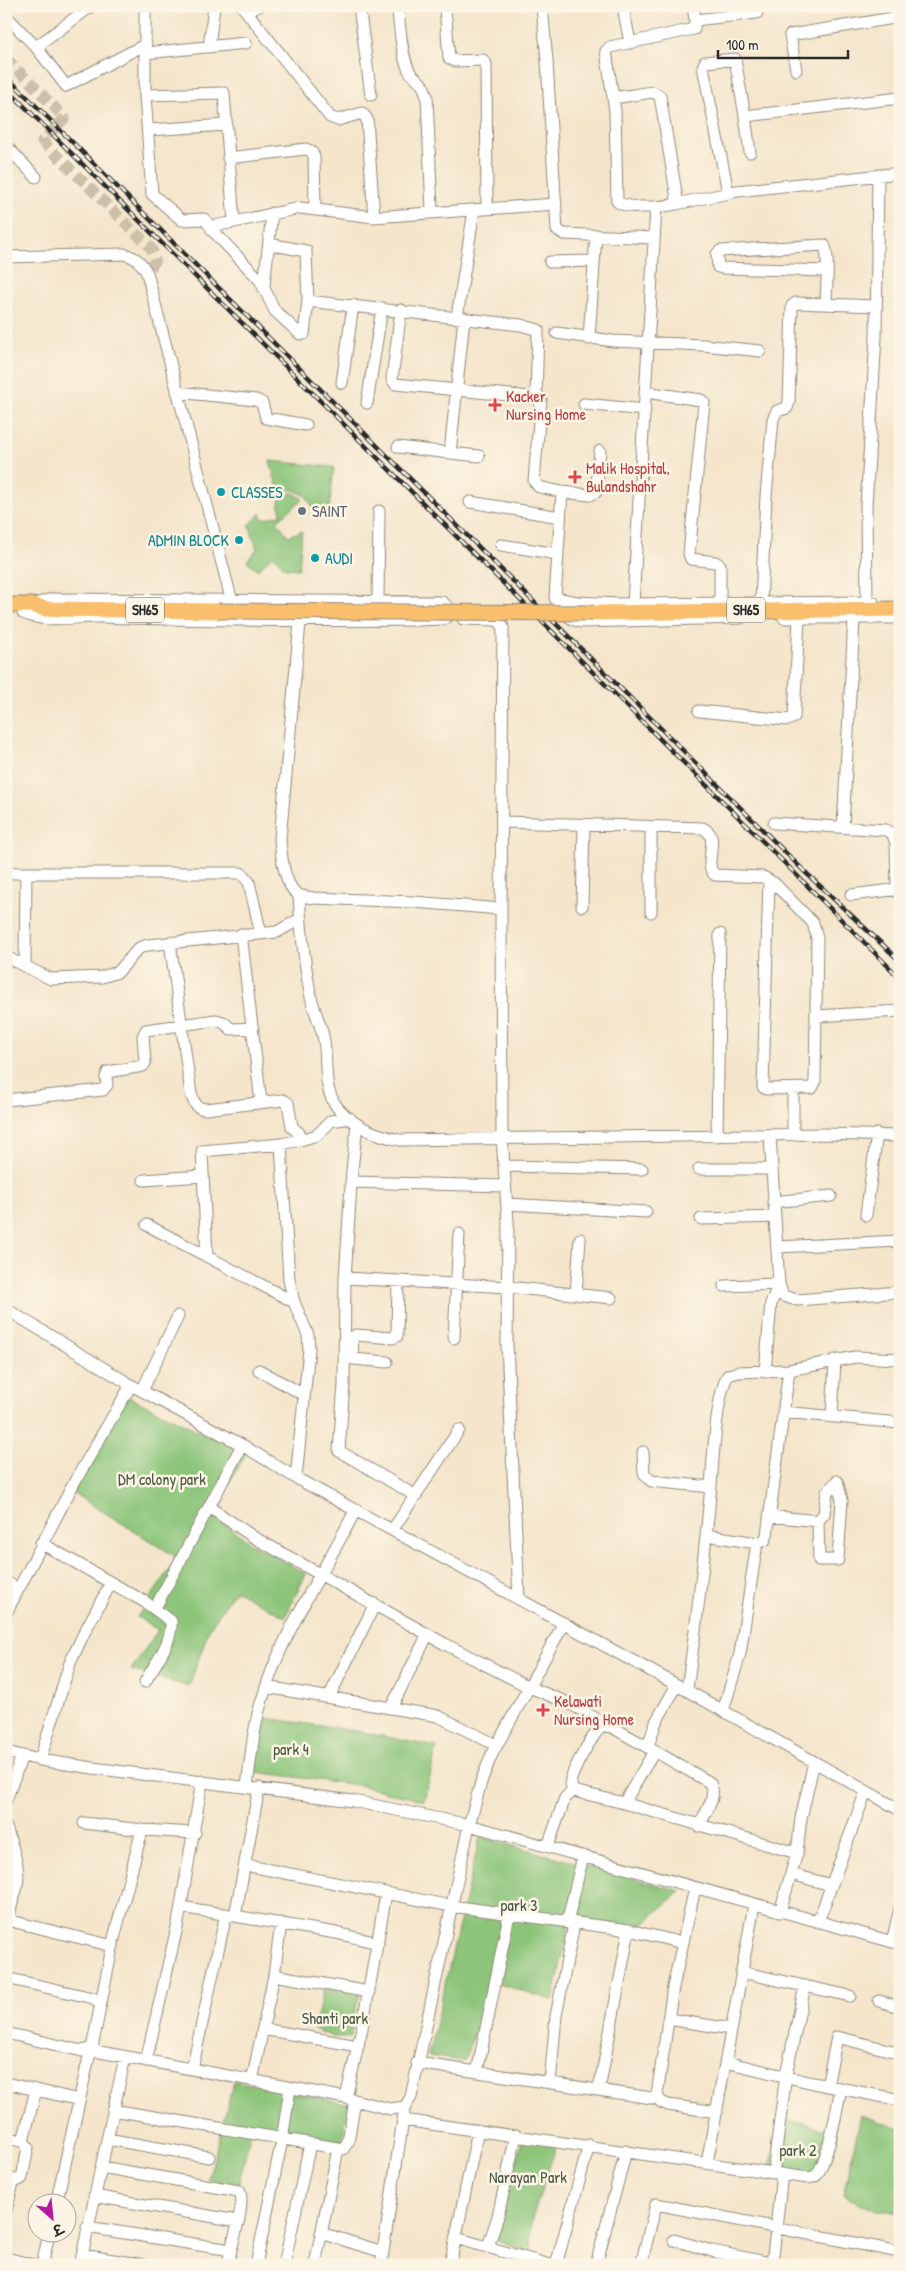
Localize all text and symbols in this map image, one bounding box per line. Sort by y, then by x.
scale bar [718,28,848,60]
text: 100 m [726,34,759,55]
place label: Kacker Nursing Home [506,385,587,425]
marker: Kacker Nursing Home [488,398,502,412]
place label: Malik Hospital, Bulandshahr [586,457,670,497]
marker: Malik Hospital, Bulandshahr [568,470,582,484]
place label: CLASSES [231,481,283,503]
marker: CLASSES [215,486,227,498]
place label: SAINT [312,500,347,522]
marker: SAINT [296,505,308,517]
place label: ADMIN BLOCK [148,529,230,551]
marker: ADMIN BLOCK [233,534,245,546]
place label: AUDI [325,547,353,569]
marker: AUDI [309,552,321,564]
road number: SH65 [126,598,164,622]
road number: SH65 [727,598,765,622]
park label: DM colony park [118,1468,206,1490]
place label: Kelawati Nursing Home [554,1690,635,1730]
marker: Kelawati Nursing Home [536,1703,550,1717]
park label: park 4 [273,1738,309,1760]
park label: park 3 [501,1894,537,1916]
park label: Shanti park [302,2007,368,2029]
park label: park 2 [779,2139,817,2161]
park label: Narayan Park [489,2166,567,2188]
north arrow [28,2194,78,2244]
text: उ [48,2219,68,2241]

